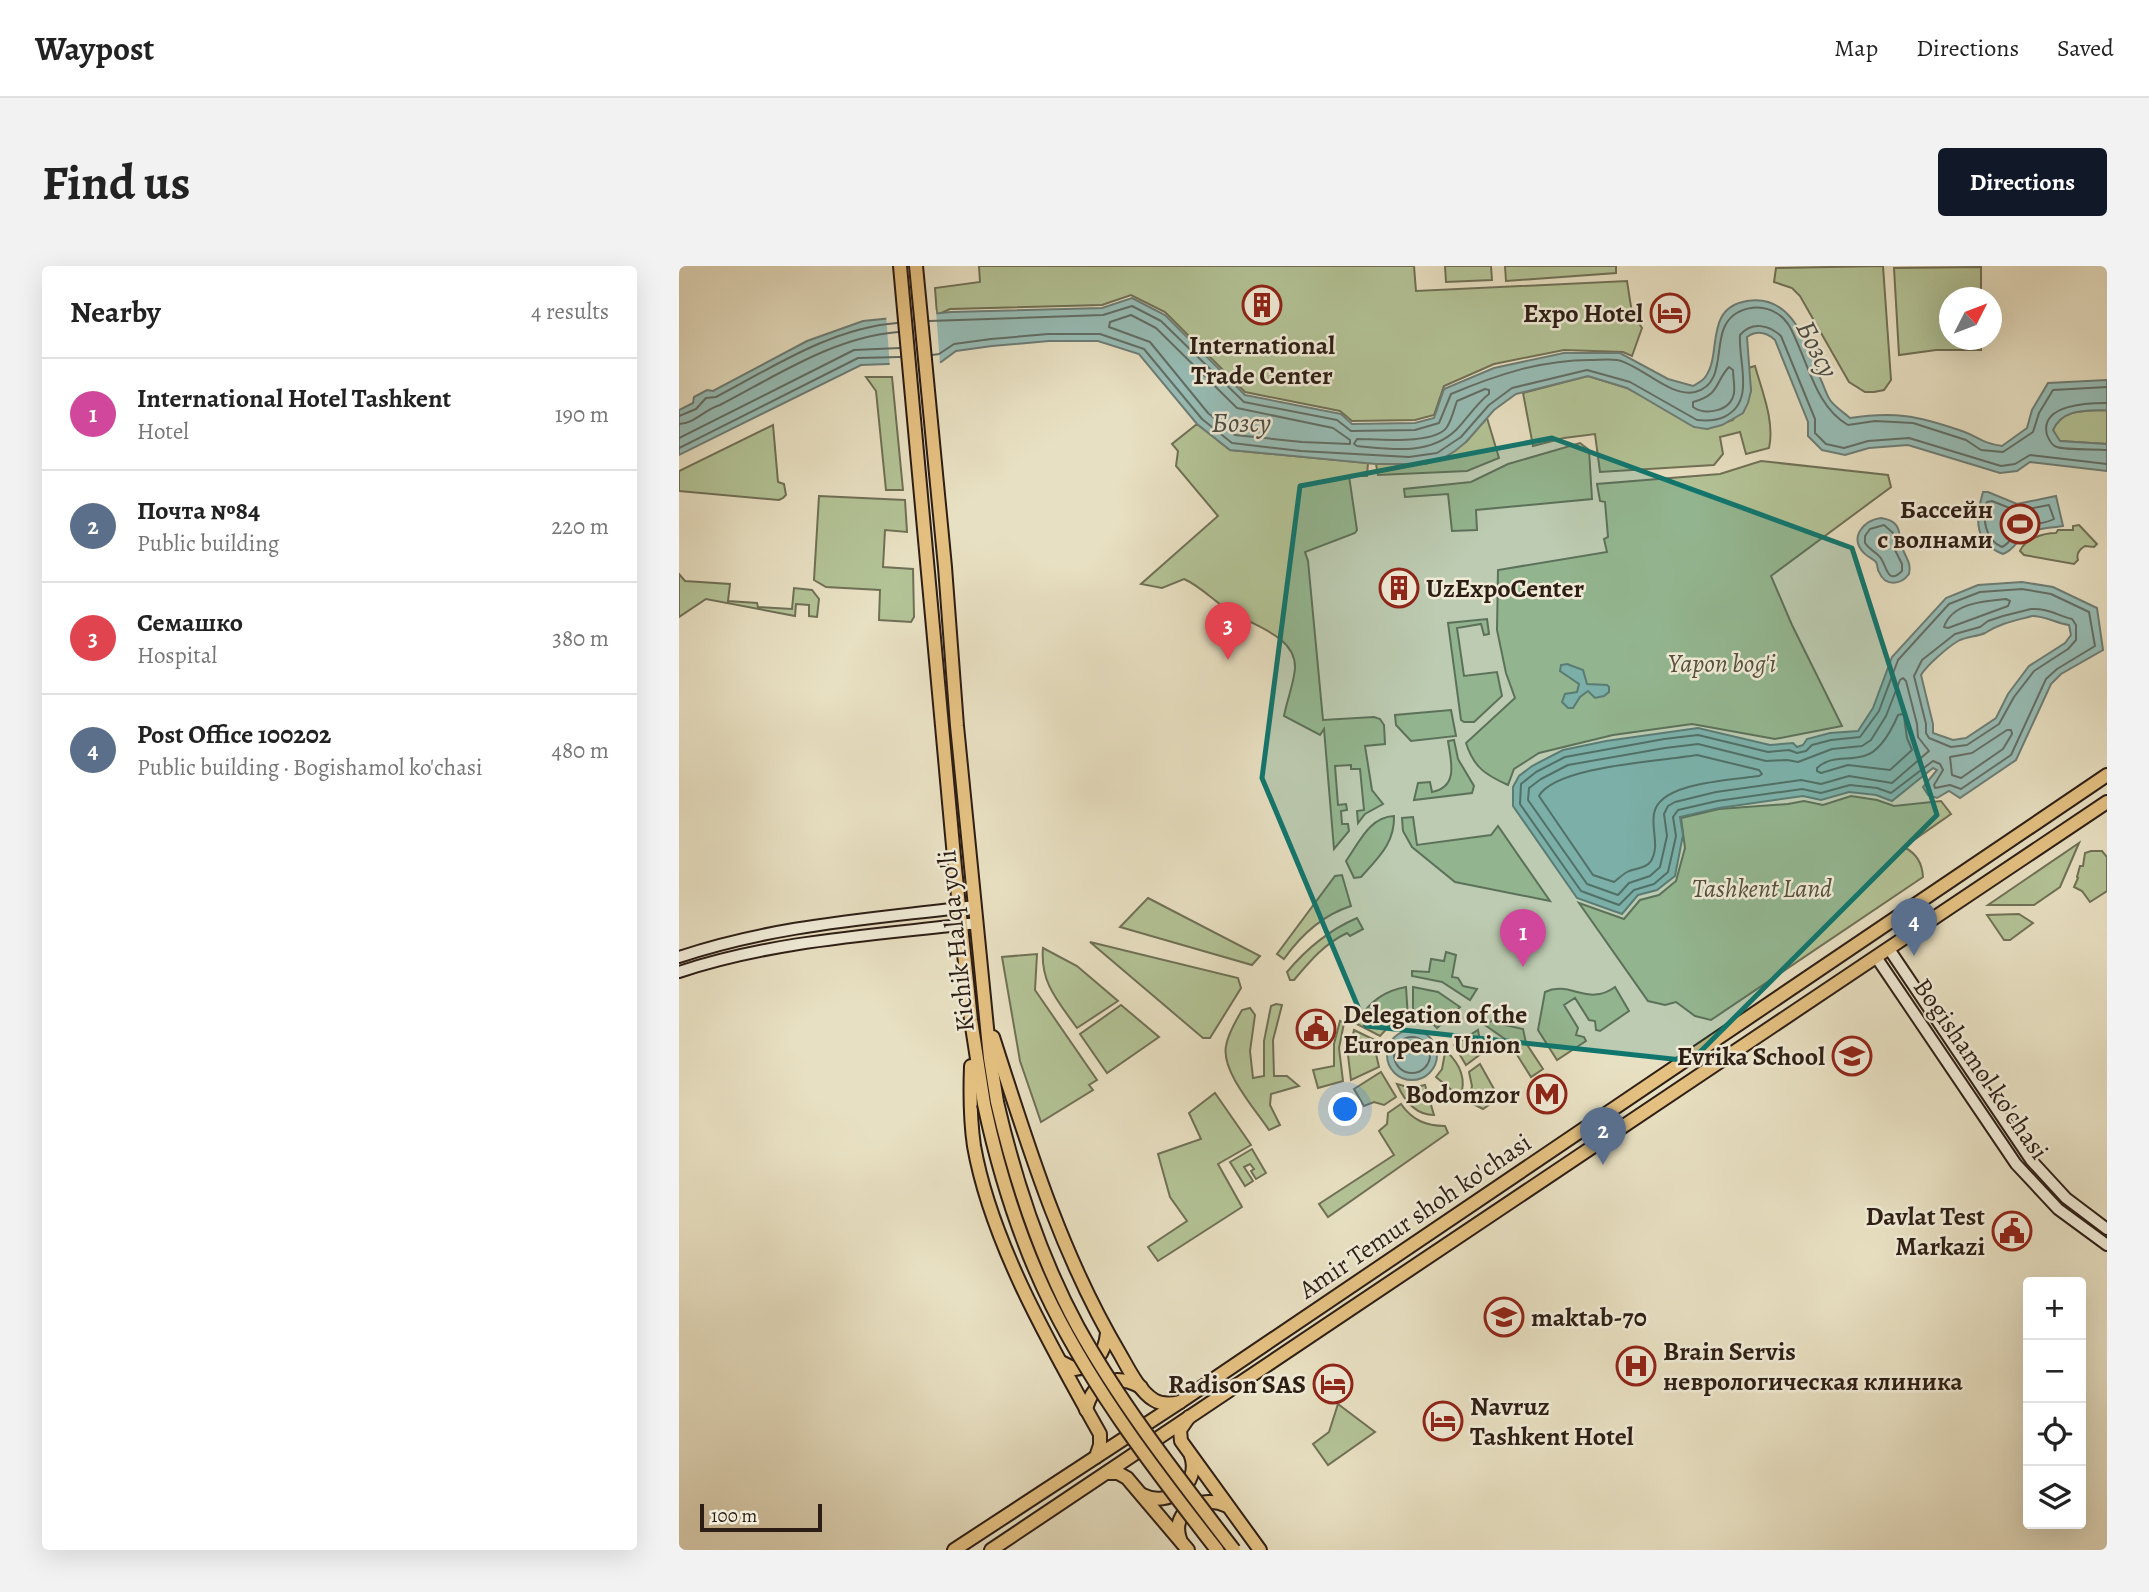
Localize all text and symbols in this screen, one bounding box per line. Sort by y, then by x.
text: Waypost [35,26,154,71]
text: Map [1834,32,1878,64]
text: Directions [1916,32,2019,64]
text: Saved [2057,32,2114,64]
button: Directions [1938,148,2107,216]
text: Find us [42,149,190,216]
building icon: International Trade Center [1241,284,1283,326]
north arrow [1939,287,2002,350]
text: Nearby [70,292,161,332]
hotel icon: Expo Hotel [1649,292,1691,334]
text: 4 results [531,296,609,327]
place label: Expo Hotel [1523,296,1643,331]
water label: Бозсу [1787,314,1848,385]
place label: International Trade Center [1189,328,1335,393]
text: International Hotel Tashkent [137,381,451,416]
text: 1 [89,399,97,430]
text: 190 m [555,399,609,430]
water label: Бозсу [1211,404,1271,442]
text: Hotel [137,416,189,447]
place label: Бассейн с волнами [1877,492,1993,557]
text: Почта №84 [137,493,260,528]
sports icon: Бассейн с волнами [1999,503,2041,545]
text: 2 [87,511,99,542]
text: 220 m [551,511,609,542]
text: Public building [137,528,279,559]
building icon: UzExpoCenter [1378,567,1420,609]
place label: UzExpoCenter [1426,571,1584,606]
pin: 3 [1205,602,1251,660]
text: Семашко [137,605,243,640]
text: 3 [88,623,98,654]
text: 380 m [552,623,609,654]
text: Hospital [137,640,217,671]
park label: Yapon bog'i [1668,646,1776,681]
text: Post Office 100202 [137,717,331,752]
text: 4 [88,735,98,766]
text: 480 m [551,735,609,766]
text: Public building · Bogishamol ko'chasi [137,752,483,783]
street label: Kichik Halqa yo'li [929,848,983,1034]
park label: Tashkent Land [1692,871,1832,906]
pin: 4 [1891,898,1937,956]
pin: 1 [1500,909,1546,967]
street label: Bogishamol ko'chasi [1905,971,2057,1167]
place label: Delegation of the European Union [1343,997,1527,1062]
public building icon: Delegation of the European Union [1295,1008,1337,1050]
school or university icon: Evrika School [1831,1035,1873,1077]
place label: Evrika School [1677,1039,1825,1074]
metro station icon: Bodomzor [1526,1073,1568,1115]
place label: Bodomzor [1405,1077,1520,1112]
your location [1328,1092,1362,1126]
pin: 2 [1580,1107,1626,1165]
street label: Amir Temur shoh ko'chasi [1291,1125,1538,1307]
place label: Davlat Test Markazi [1865,1199,1985,1264]
public building icon: Davlat Test Markazi [1991,1210,2033,1252]
map controls [2023,1277,2086,1529]
button: + [2023,1277,2086,1340]
school or university icon: maktab-70 [1483,1296,1525,1338]
place label: maktab-70 [1531,1300,1647,1335]
place label: Brain Servis неврологическая клиника [1663,1334,1964,1399]
button: − [2023,1340,2086,1403]
hospital icon: Brain Servis неврологическая клиника [1615,1345,1657,1387]
hotel icon: Radison SAS [1312,1363,1354,1405]
place label: Radison SAS [1168,1367,1306,1402]
place label: Navruz Tashkent Hotel [1470,1389,1634,1454]
hotel icon: Navruz Tashkent Hotel [1422,1400,1464,1442]
button: locate [2023,1403,2086,1466]
button: layers [2023,1466,2086,1529]
scale bar [700,1501,823,1533]
text: 100 m [711,1503,757,1529]

